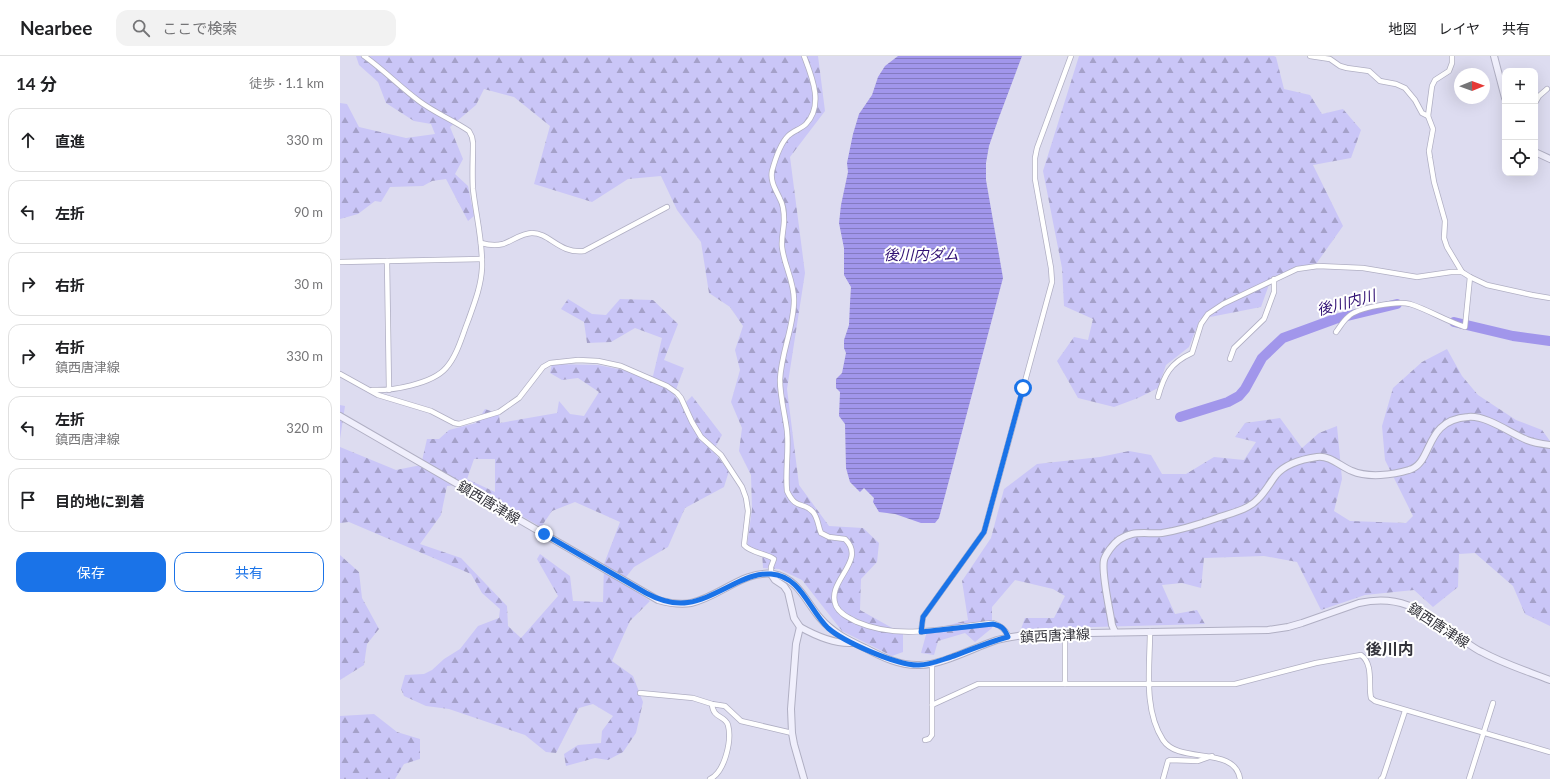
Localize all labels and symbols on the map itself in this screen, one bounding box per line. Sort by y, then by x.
north arrow [1454,68,1490,104]
water label: 後川内ダム [883,245,959,263]
water label: 後川内川 [1315,285,1379,318]
route start [1014,379,1032,397]
street label: 鎮西唐津線 [455,477,523,527]
route end [535,525,553,543]
street label: 鎮西唐津線 [1405,599,1473,651]
street label: 鎮西唐津線 [1020,625,1090,645]
district label: 後川内 [1366,639,1414,658]

